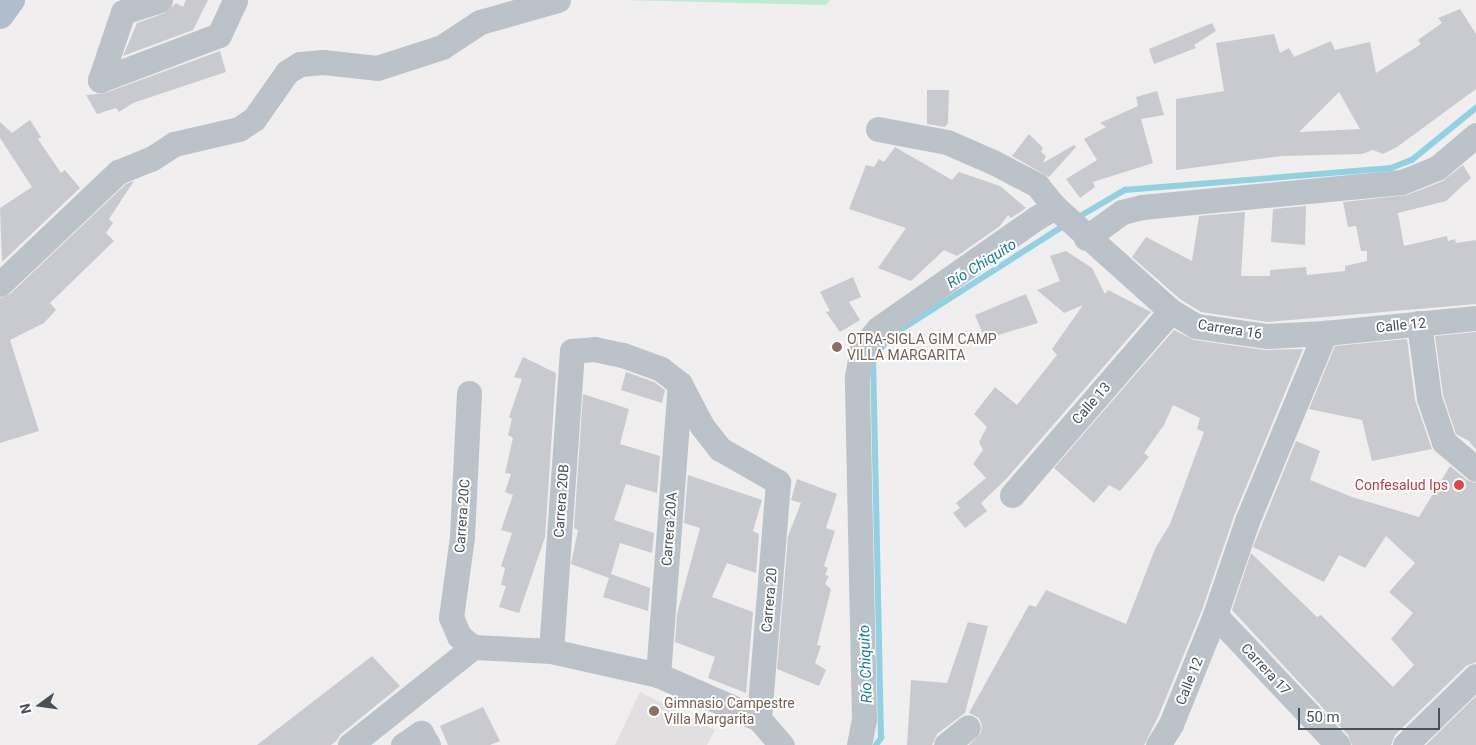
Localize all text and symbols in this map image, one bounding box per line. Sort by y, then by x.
water label: Río Chiquito [944,236,1020,292]
street label: Calle 12 [1375,314,1427,336]
street label: Carrera 16 [1197,316,1263,342]
place label: OTRA-SIGLA GIM CAMP VILLA MARGARITA [847,331,997,364]
marker: OTRA-SIGLA GIM CAMP VILLA MARGARITA [831,341,843,353]
street label: Calle 13 [1068,379,1114,427]
street label: Carrera 20B [550,464,572,538]
place label: Confesalud Ips [1355,477,1448,493]
marker: Confesalud Ips [1452,478,1466,492]
street label: Carrera 20C [451,479,473,553]
street label: Carrera 20A [658,492,680,566]
street label: Carrera 20 [758,567,780,633]
water label: Río Chiquito [856,625,876,703]
street label: Carrera 17 [1238,640,1294,698]
street label: Calle 12 [1172,655,1206,707]
north arrow [15,680,65,730]
place label: Gimnasio Campestre Villa Margarita [664,695,795,728]
scale bar [1301,698,1444,730]
text: N [16,702,34,715]
marker: Gimnasio Campestre Villa Margarita [648,705,660,717]
text: 50 m [1306,708,1340,726]

